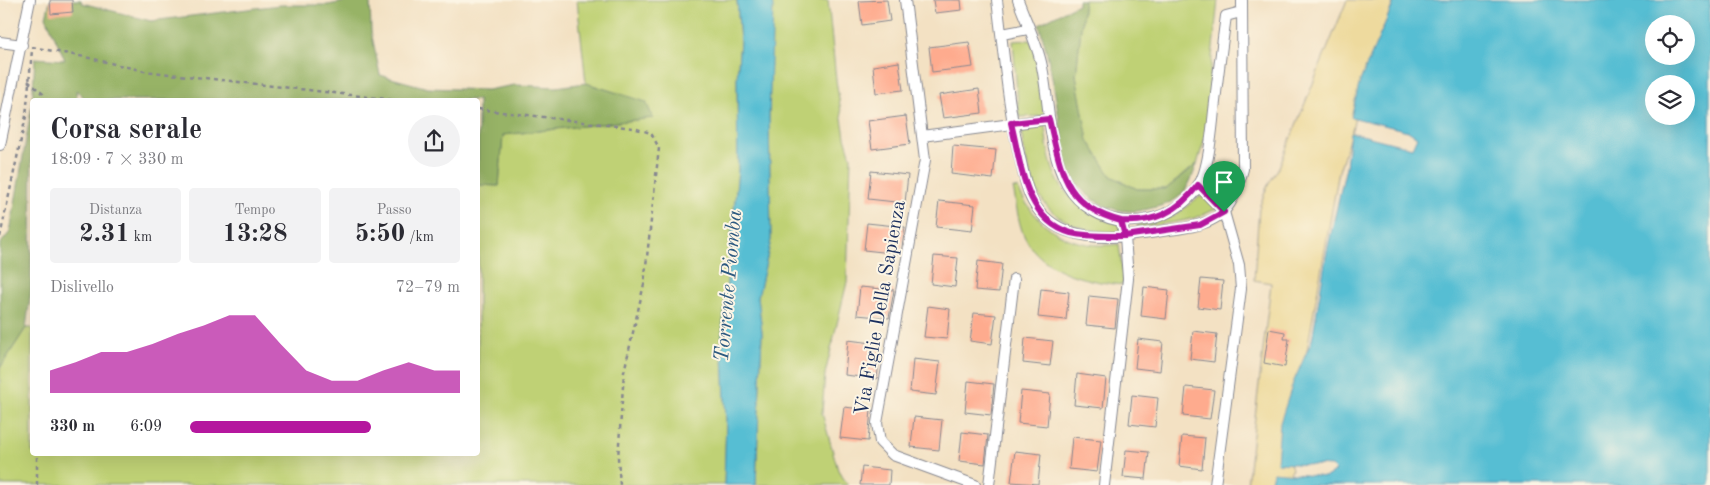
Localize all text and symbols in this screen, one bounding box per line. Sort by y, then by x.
map controls [1645,15,1695,125]
button: locate [1645,15,1695,65]
button: layers [1645,75,1695,125]
button: share [408,115,460,167]
text: Corsa serale [50,117,202,145]
text: 18:09 · 7 × 330 m [50,152,183,168]
pin [1203,161,1245,212]
icon: arrive [1210,168,1238,196]
street label: Via Figlie Della Sapienza [852,199,910,417]
text: Distanza [89,203,142,217]
text: Tempo [235,203,275,217]
text: Passo [377,203,412,217]
water label: Torrente Piomba [712,209,746,363]
text: 2.31 [79,222,130,247]
text: 13:28 [222,222,288,247]
text: 5:50 [355,222,405,247]
text: km [130,230,152,244]
text: /km [405,230,434,244]
text: Dislivello [50,280,114,296]
text: 72–79 m [396,280,460,296]
text: 330 m [50,419,95,435]
text: 6:09 [130,419,162,435]

